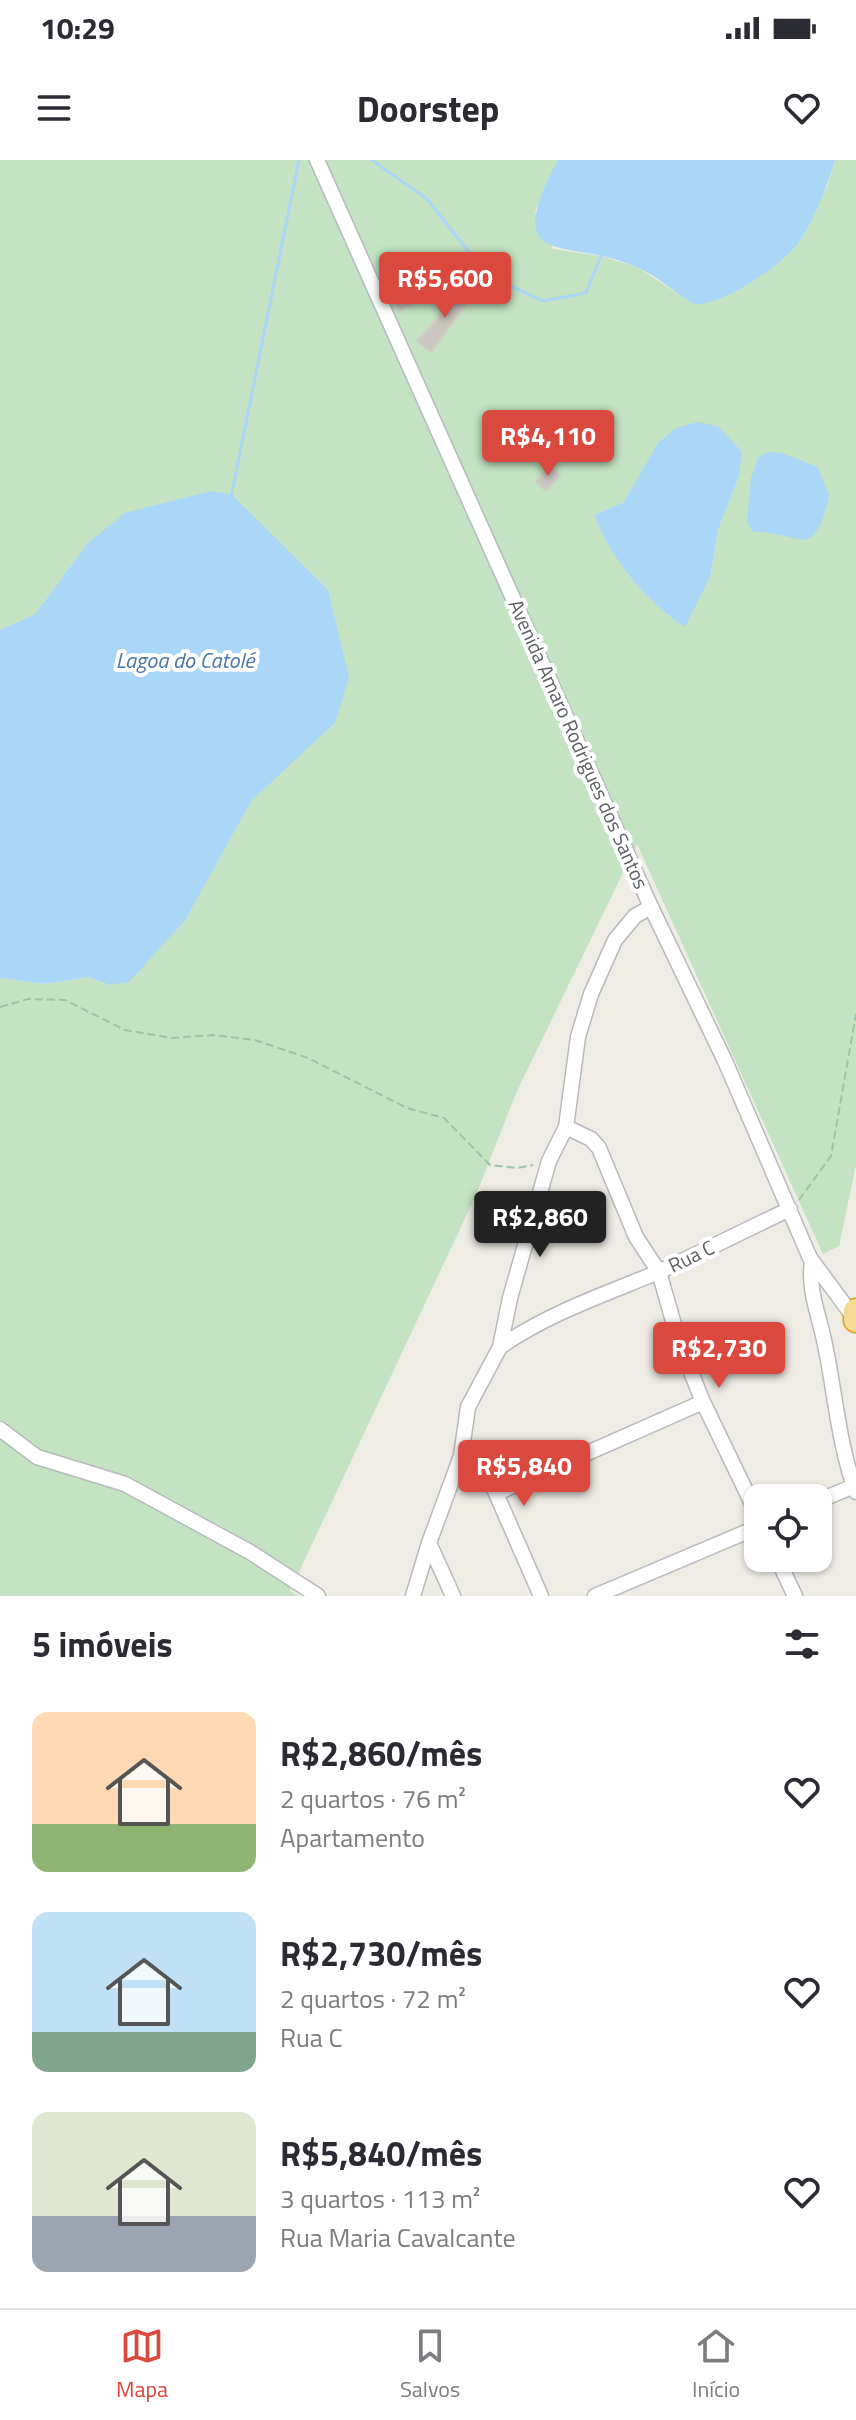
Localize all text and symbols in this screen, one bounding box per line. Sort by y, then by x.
text: 10:29 [40,5,115,51]
text: Doorstep [357,81,499,136]
icon: menu [32,86,76,130]
icon: heart [780,86,824,130]
pin: R$5,600 [371,252,519,320]
text: R$5,600 [397,258,493,297]
pin: R$4,110 [474,410,622,478]
text: R$4,110 [500,416,596,455]
street label: Avenida Amaro Rodrigues dos Santos [501,594,657,894]
water label: Lagoa do Catolé [116,643,256,677]
pin: R$2,860 [466,1191,614,1259]
text: R$2,860 [492,1197,588,1236]
street label: Rua C [663,1231,720,1280]
pin: R$2,730 [645,1322,793,1390]
text: R$2,730 [671,1328,767,1367]
pin: R$5,840 [450,1440,598,1508]
text: R$5,840 [476,1446,572,1485]
map controls [744,1484,832,1572]
button: locate [744,1484,832,1572]
text: 5 imóveis [32,1618,173,1670]
icon: filters [780,1622,824,1666]
text: R$2,860/mês [280,1727,482,1779]
icon: home [96,1744,192,1840]
icon: heart [780,1770,824,1814]
text: 2 quartos · 76 m² [280,1779,466,1818]
text: Apartamento [280,1818,425,1857]
text: R$2,730/mês [280,1927,482,1979]
icon: home [96,1944,192,2040]
icon: heart [780,1970,824,2014]
text: 2 quartos · 72 m² [280,1979,466,2018]
text: Rua C [280,2018,343,2057]
text: R$5,840/mês [280,2127,482,2179]
icon: home [96,2144,192,2240]
icon: heart [780,2170,824,2214]
text: 3 quartos · 113 m² [280,2179,480,2218]
text: Rua Maria Cavalcante [280,2218,516,2257]
tab: Mapa [116,2324,168,2406]
tab: Salvos [400,2324,460,2406]
tab: Início [692,2324,740,2406]

